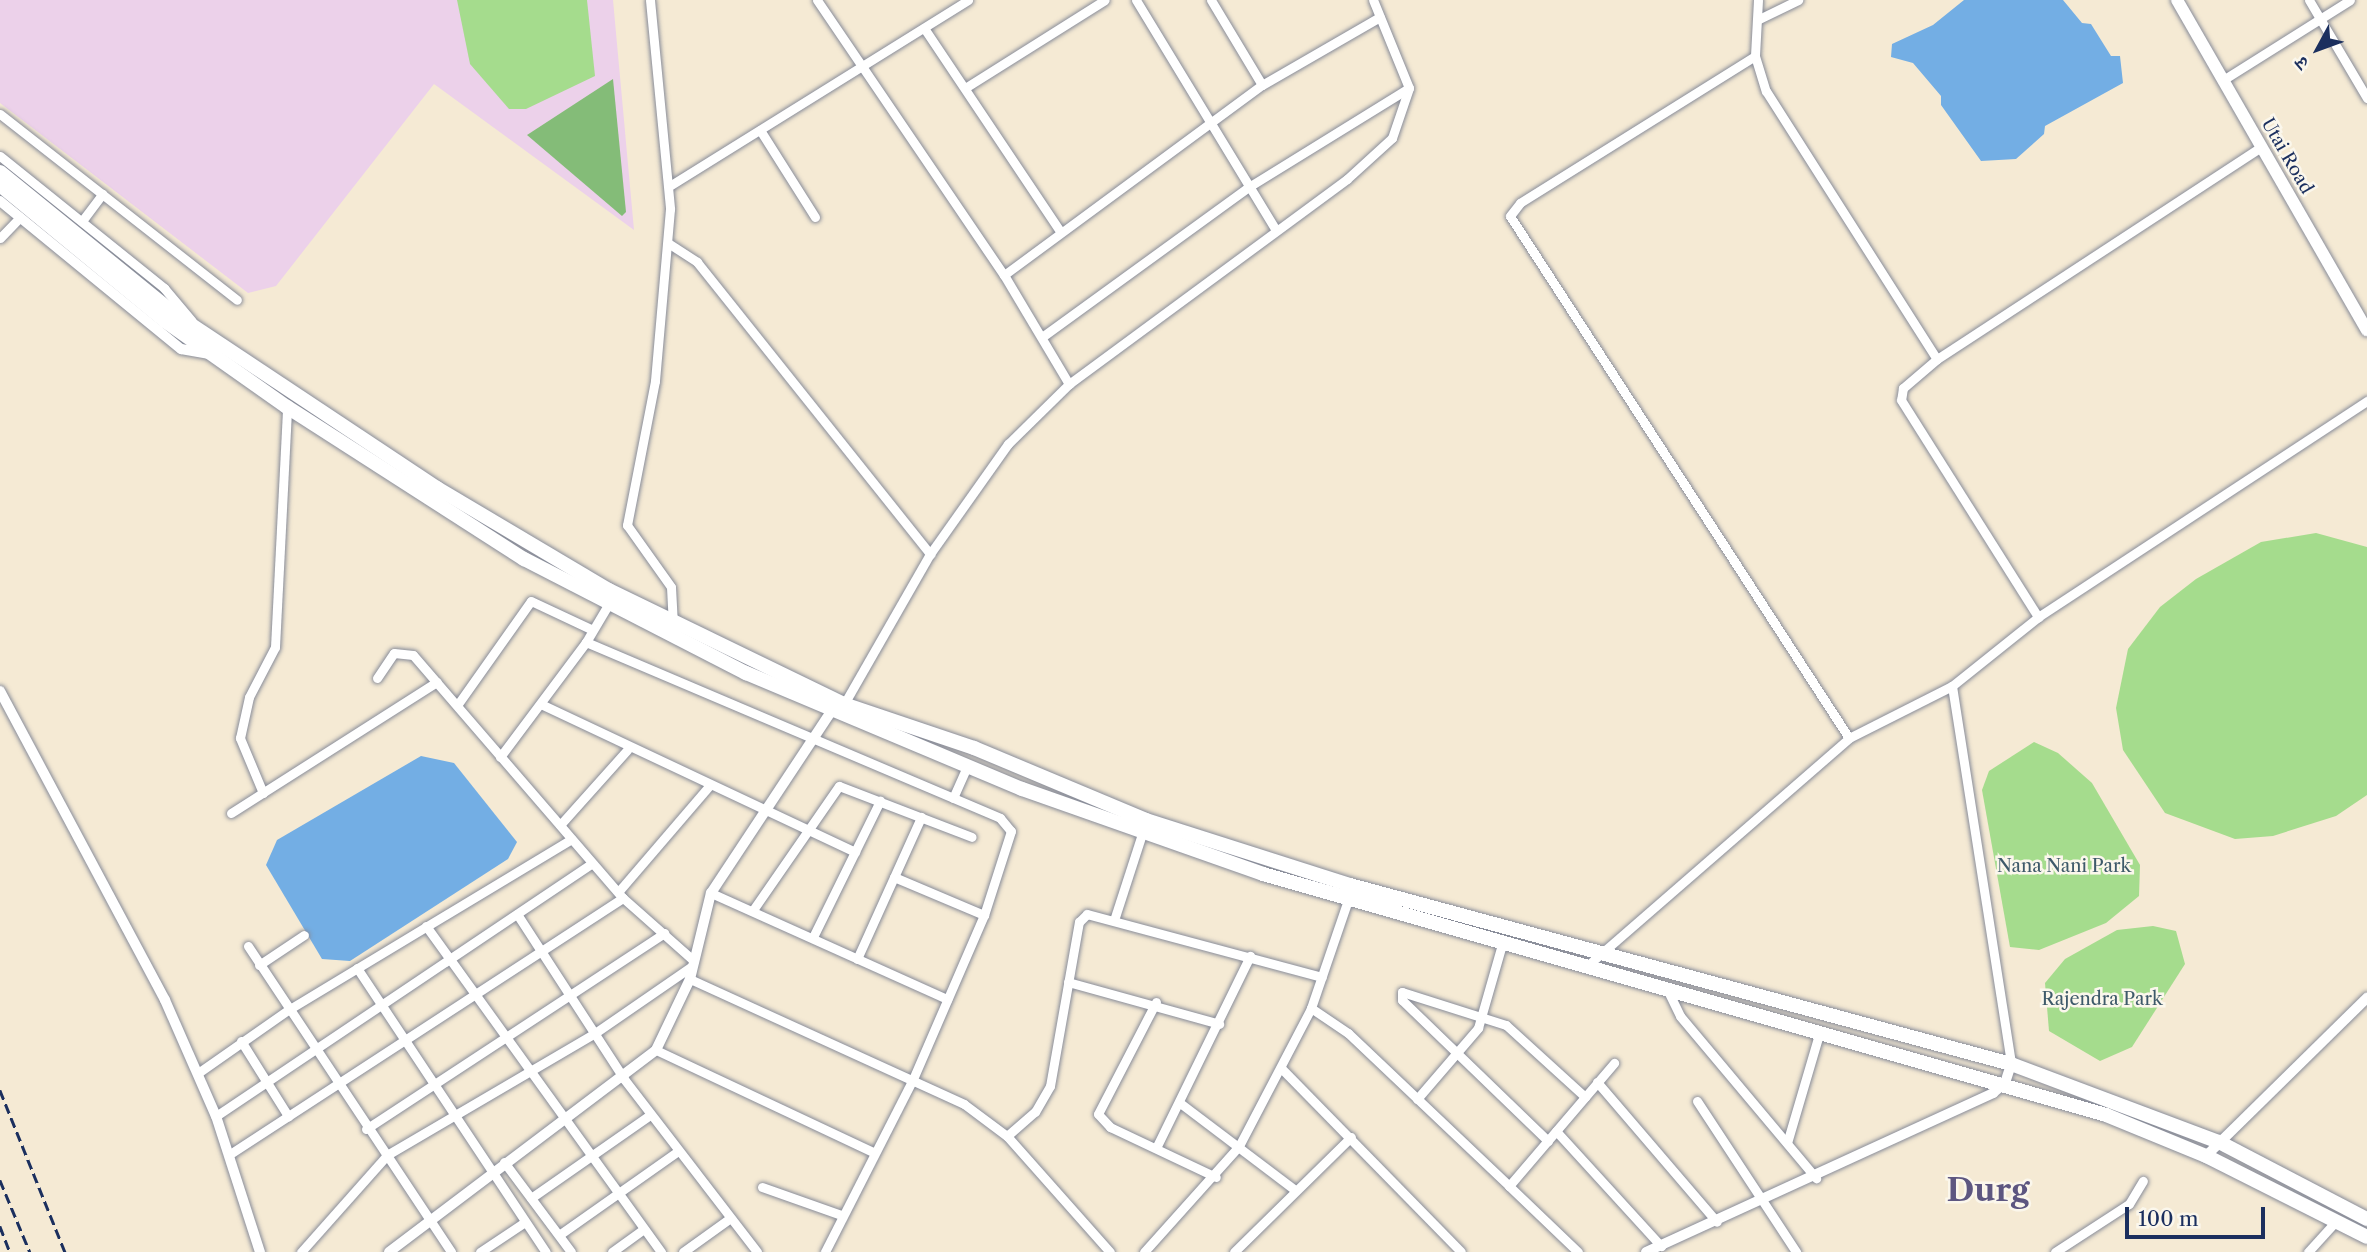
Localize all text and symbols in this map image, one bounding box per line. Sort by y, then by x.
north arrow [2283,14,2353,84]
text: उ [2290,52,2314,74]
street label: Utai Road [2257,114,2317,198]
park label: Nana Nani Park [1997,855,2131,877]
park label: Rajendra Park [2042,988,2162,1010]
district label: Durg [1947,1171,2029,1209]
scale bar [2129,1192,2269,1236]
text: 100 m [2138,1206,2199,1231]

